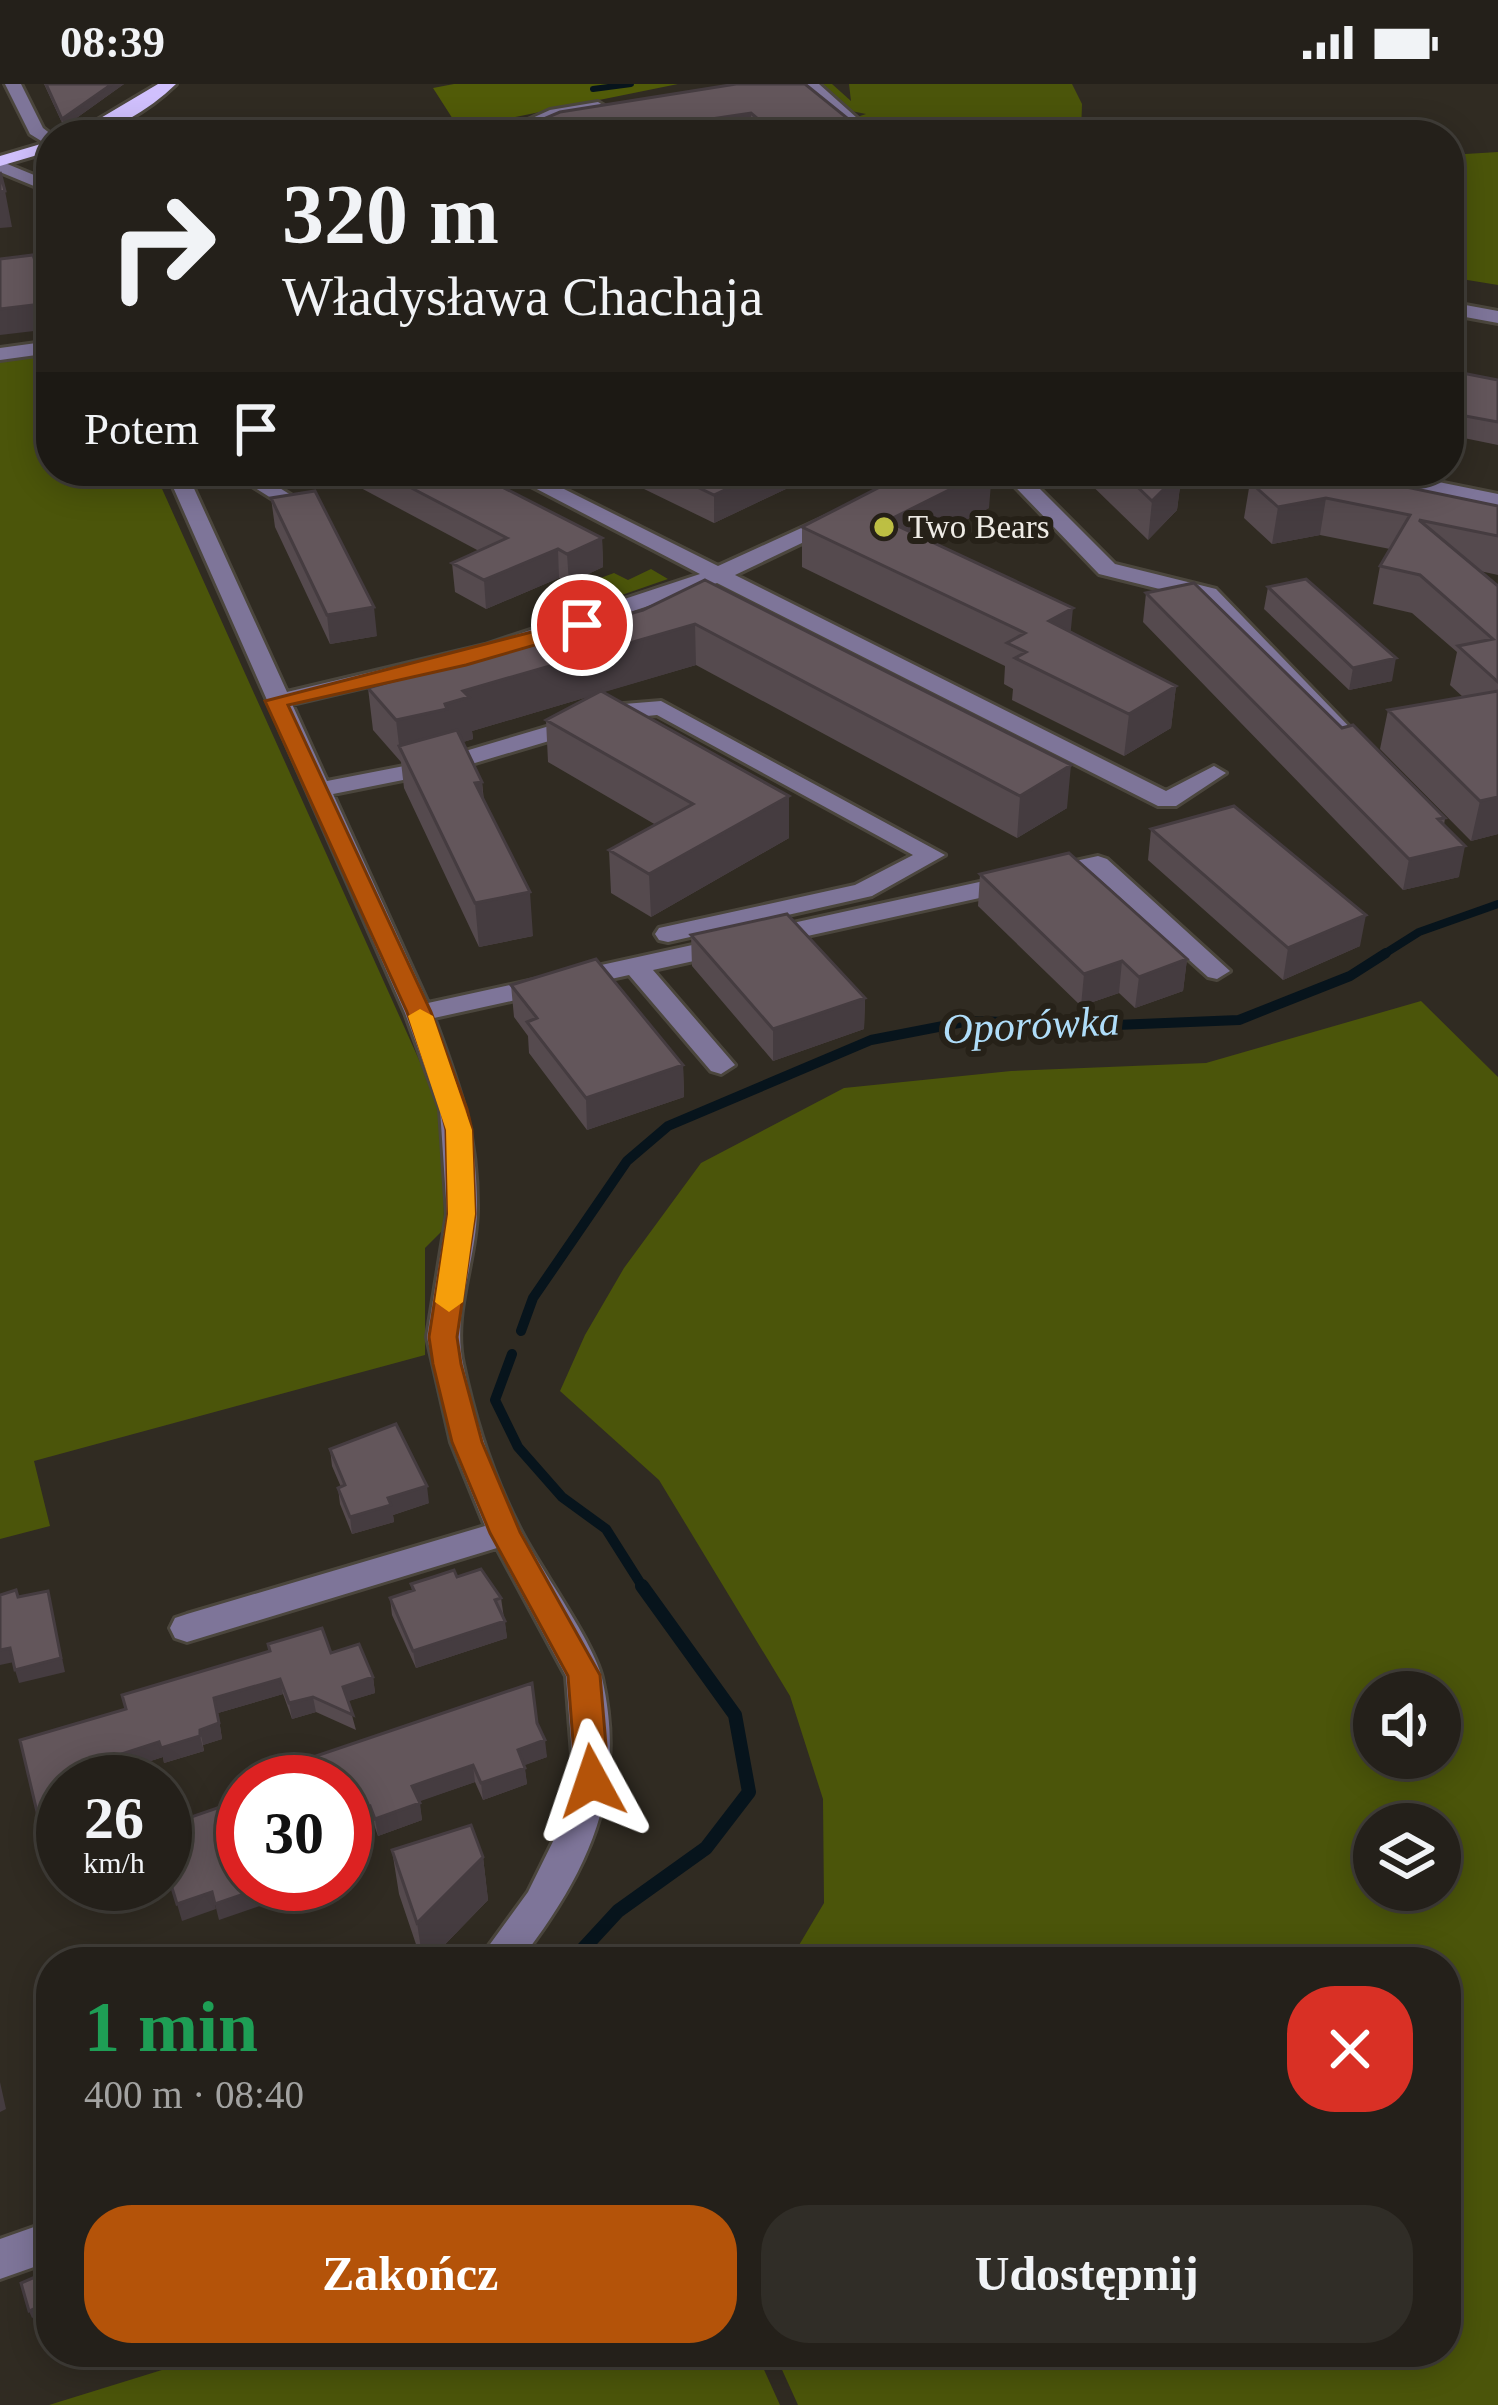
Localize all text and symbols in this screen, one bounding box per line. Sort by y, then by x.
text: 08:39 [60,17,165,67]
icon: right [84,168,240,324]
text: 320 m [282,168,499,261]
text: Władysława Chachaja [282,267,763,327]
icon: arrive [223,396,289,462]
text: Potem [84,404,199,454]
place label: Two Bears [908,509,1050,545]
marker: Two Bears [871,514,897,540]
pin [531,574,633,676]
icon: arrive [549,592,615,658]
water label: Oporówka [941,997,1121,1053]
map controls [1353,1671,1461,1911]
button: sound [1353,1671,1461,1779]
position arrow [529,1718,655,1844]
speed limit sign: 30 [216,1755,372,1911]
text: 26 [84,1785,144,1851]
button: layers [1353,1803,1461,1911]
text: km/h [83,1846,145,1879]
button: close [1287,1986,1413,2112]
text: 1 min [84,1987,258,2067]
text: 400 m · 08:40 [84,2073,304,2116]
button: Zakończ [84,2205,737,2343]
button: Udostępnij [761,2205,1413,2343]

